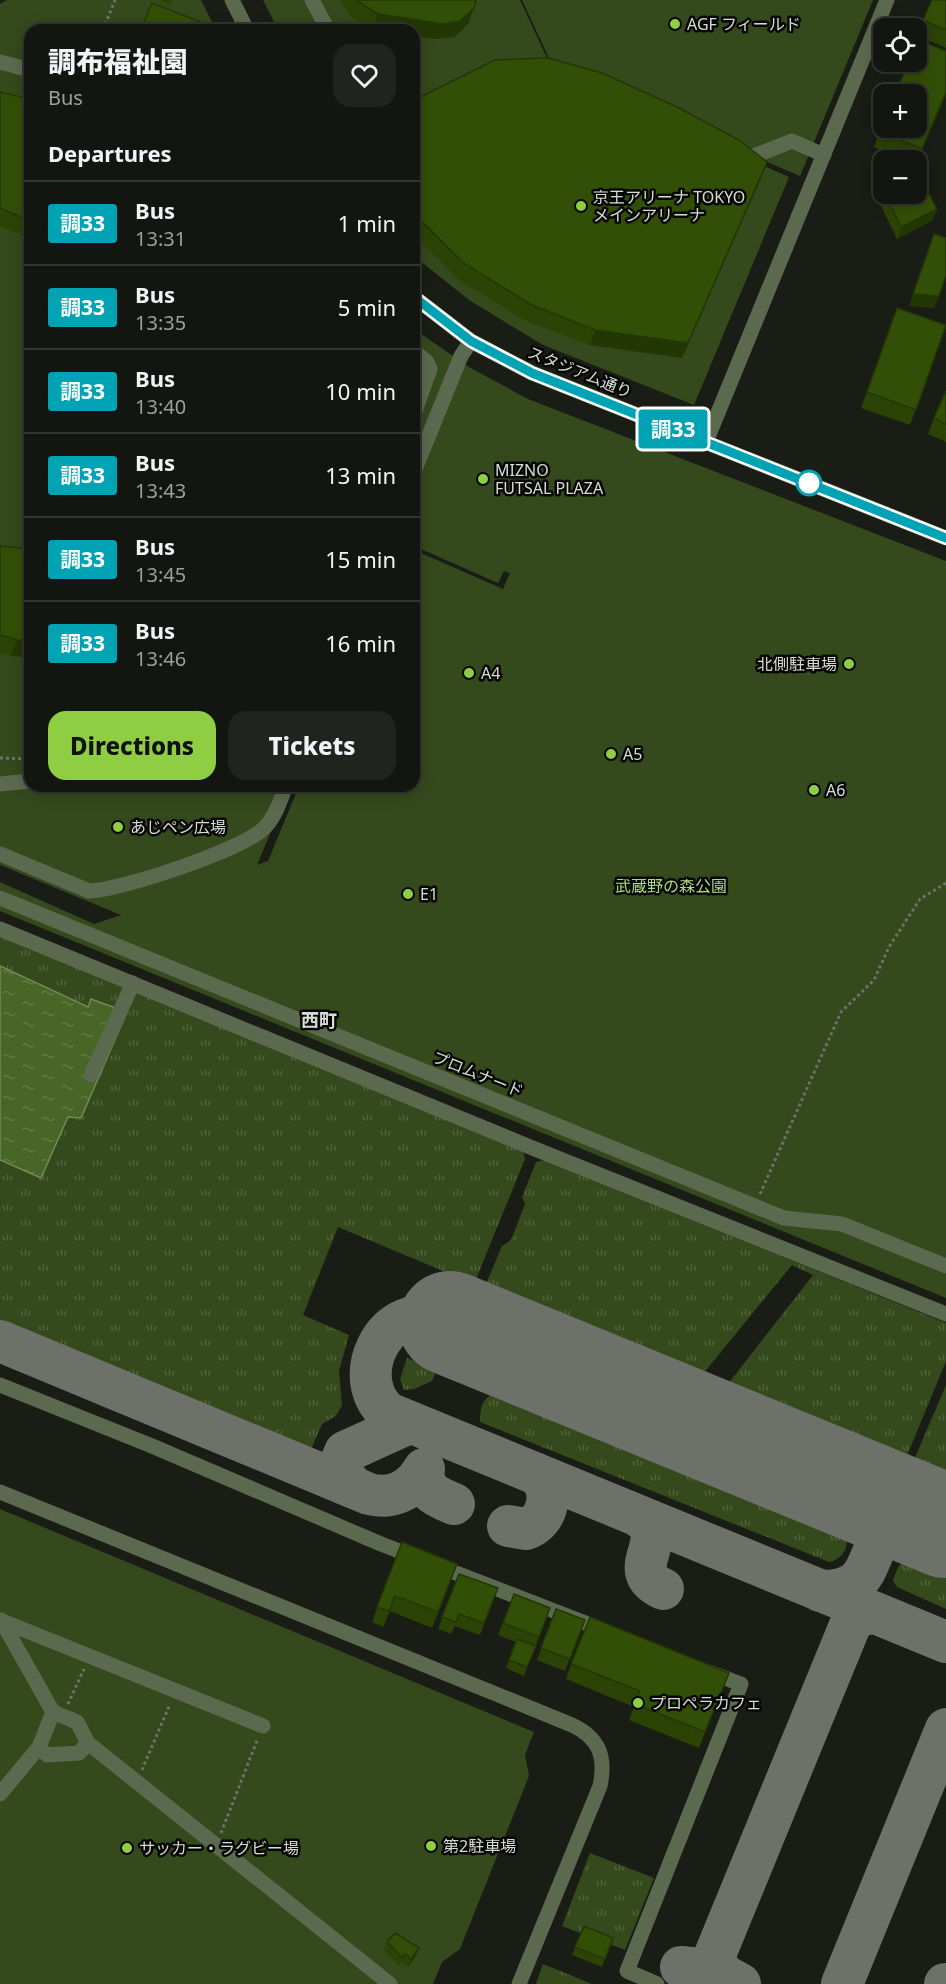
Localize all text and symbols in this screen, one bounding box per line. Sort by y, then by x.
place label: AGF フィールド [687,13,801,35]
marker: AGF フィールド [668,17,682,31]
map controls [873,18,927,204]
button: locate [873,18,927,72]
text: 調布福祉園 [48,42,188,80]
button: heart [333,44,396,107]
text: Bus [48,84,83,111]
button: + [873,84,927,138]
text: Departures [48,138,172,168]
button: − [873,150,927,204]
place label: 京王アリーナ TOKYO メインアリーナ [593,186,745,226]
text: Bus [135,195,175,225]
marker: 京王アリーナ TOKYO メインアリーナ [574,199,588,213]
text: 1 min [338,208,396,238]
text: 調33 [60,209,105,237]
text: 13:31 [135,225,186,252]
text: Bus [135,279,175,309]
text: 5 min [338,292,396,322]
text: 調33 [60,293,105,321]
text: 13:35 [135,309,186,336]
street label: スタジアム通り [524,341,636,403]
text: Bus [135,363,175,393]
text: 10 min [325,376,396,406]
text: 調33 [60,377,105,405]
text: 13:40 [135,393,186,420]
line badge: 調33 [638,410,708,448]
text: 調33 [650,415,696,443]
text: Bus [135,447,175,477]
place label: MIZNO FUTSAL PLAZA [495,459,604,499]
text: 13 min [325,460,396,490]
text: 調33 [60,461,105,489]
unlabelled marker [796,470,822,496]
marker: MIZNO FUTSAL PLAZA [476,472,490,486]
text: 13:43 [135,477,186,504]
text: Bus [135,531,175,561]
text: 15 min [325,544,396,574]
text: 調33 [60,545,105,573]
text: 13:45 [135,561,186,588]
text: Bus [135,615,175,645]
text: 16 min [325,628,396,658]
text: 調33 [60,629,105,657]
text: 13:46 [135,645,186,672]
place label: 北側駐車場 [757,653,837,675]
marker: 北側駐車場 [842,657,856,671]
place label: A4 [481,662,500,684]
marker: A4 [462,666,476,680]
button: Directions [48,711,216,780]
button: Tickets [228,711,396,780]
place label: A5 [623,743,642,765]
marker: A5 [604,747,618,761]
place label: A6 [826,779,845,801]
marker: A6 [807,783,821,797]
place label: あじペン広場 [130,816,226,838]
marker: あじペン広場 [111,820,125,834]
park label: 武蔵野の森公園 [615,875,727,897]
place label: E1 [420,883,438,905]
marker: E1 [401,887,415,901]
district label: 西町 [301,1008,337,1032]
street label: プロムナード [429,1046,527,1102]
place label: プロペラカフェ [650,1692,762,1714]
marker: プロペラカフェ [631,1696,645,1710]
place label: 第2駐車場 [443,1835,516,1857]
place label: サッカー・ラグビー場 [139,1837,299,1859]
marker: 第2駐車場 [424,1839,438,1853]
marker: サッカー・ラグビー場 [120,1841,134,1855]

